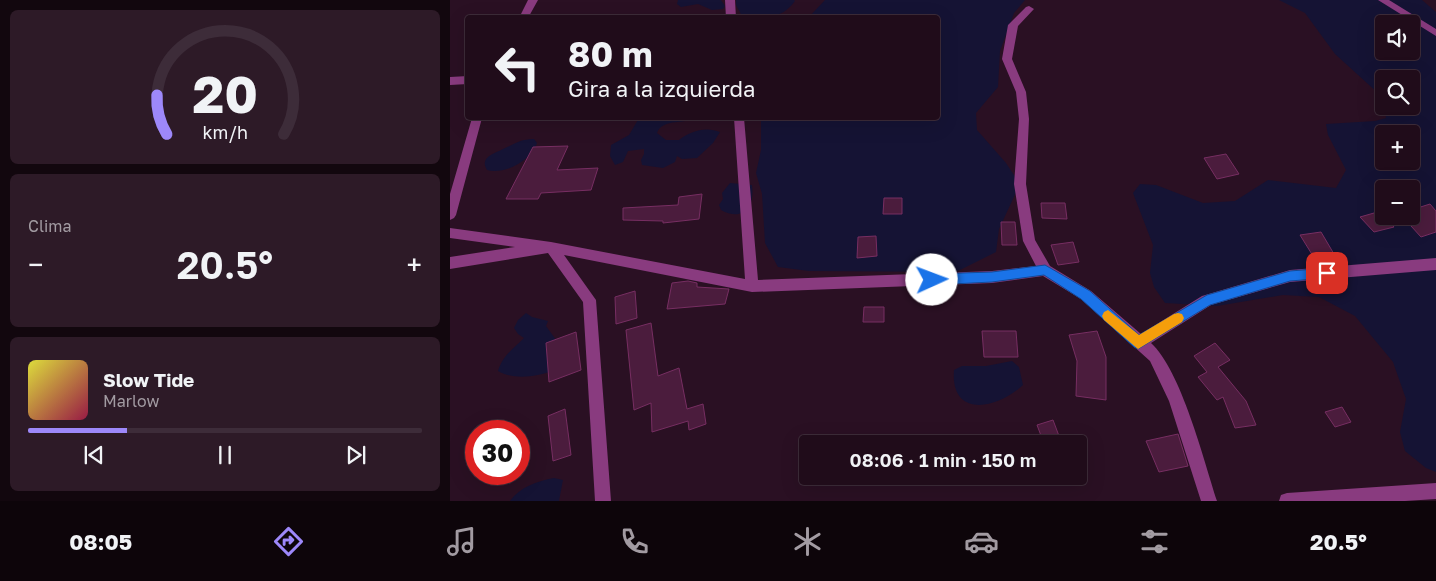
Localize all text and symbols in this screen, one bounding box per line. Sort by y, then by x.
map controls [1375,15,1420,225]
button: sound [1375,15,1420,60]
text: 80 m [568,33,653,75]
icon: left [485,35,550,100]
text: 20 [192,62,258,124]
button: search [1375,70,1420,115]
text: Gira a la izquierda [568,75,756,102]
text: km/h [202,121,248,143]
button: + [1375,125,1420,170]
button: − [1375,180,1420,225]
text: Clima [28,216,72,236]
text: 20.5° [177,242,273,287]
text: − [28,248,43,281]
text: + [407,248,422,281]
pin [1306,252,1348,294]
position arrow [905,253,957,305]
icon: arrive [1313,259,1341,287]
text: Slow Tide [103,368,194,391]
text: Marlow [103,391,159,411]
speed limit sign: 30 [465,420,530,485]
icon: previous [80,441,108,469]
icon: pause [211,441,239,469]
icon: next [342,441,370,469]
text: 08:06 · 1 min · 150 m [850,448,1036,471]
icon: directions [271,524,306,559]
icon: music [444,524,479,559]
icon: phone [617,524,652,559]
icon: climate [790,524,825,559]
icon: car [964,524,999,559]
icon: filters [1137,524,1172,559]
text: 08:05 [69,528,132,555]
text: 20.5° [1310,528,1367,555]

